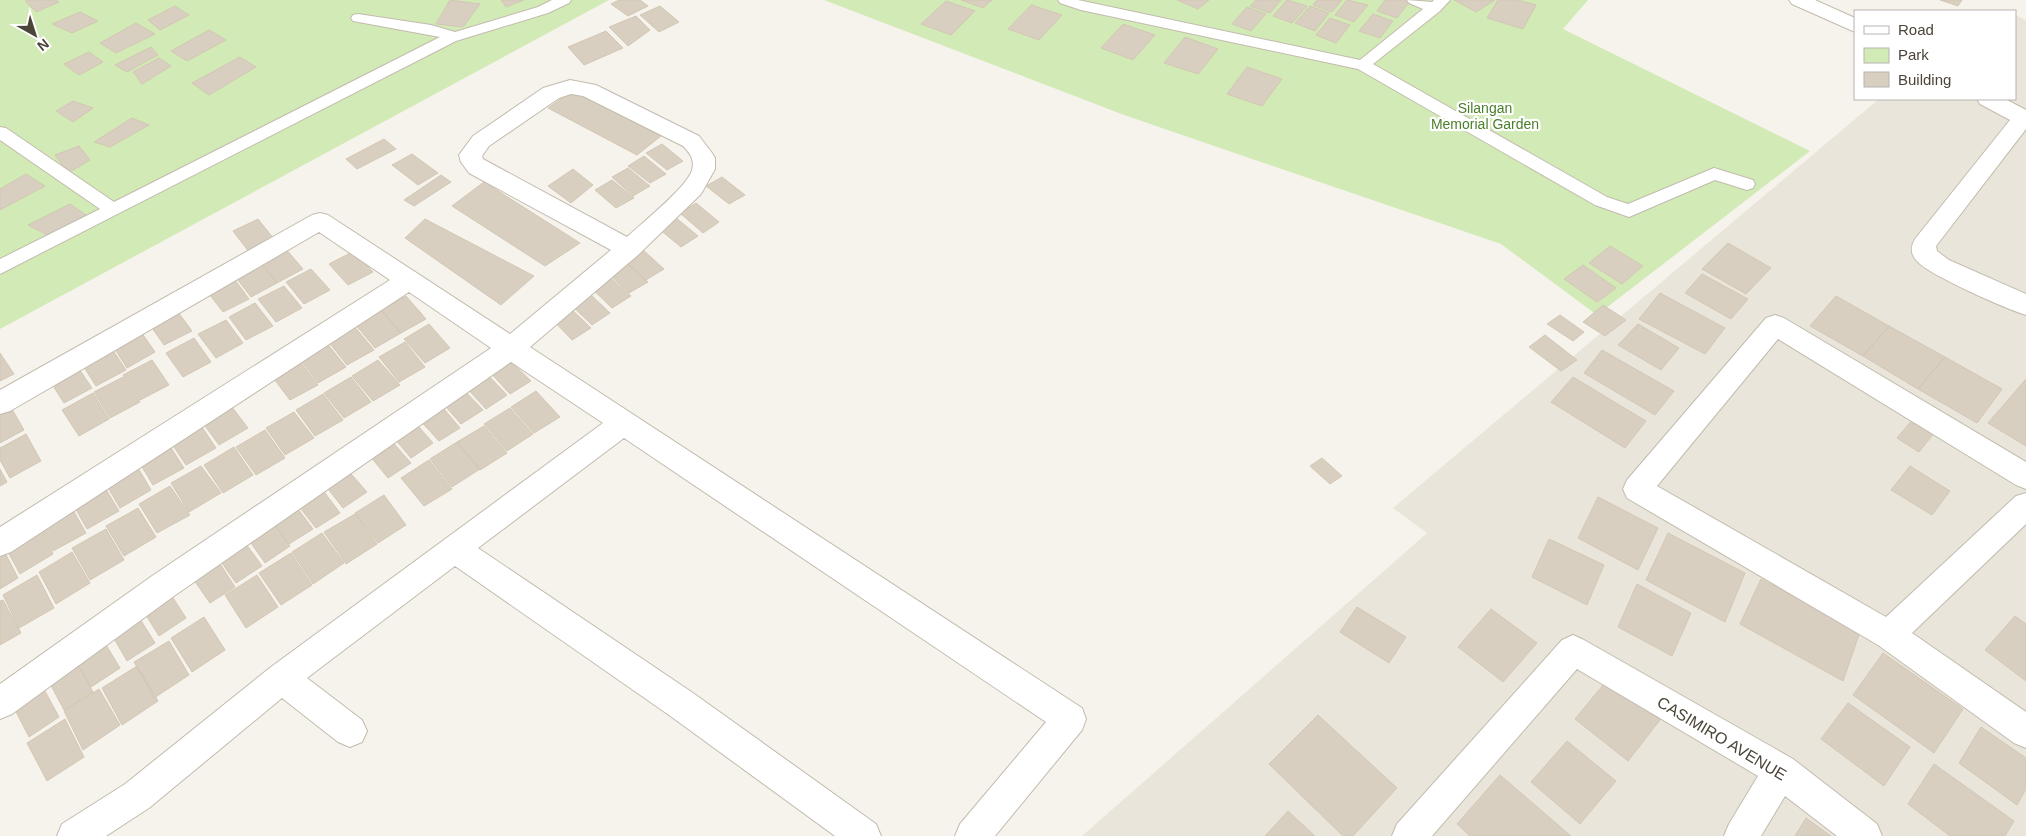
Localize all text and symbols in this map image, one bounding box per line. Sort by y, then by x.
north arrow [10,10,60,60]
legend [1854,10,2016,100]
text: Road [1898,21,1934,38]
text: N [34,36,52,55]
text: Park [1898,46,1929,63]
text: Building [1898,71,1951,88]
park label: Silangan Memorial Garden [1431,100,1539,132]
street label: CASIMIRO AVENUE [1654,693,1789,784]

